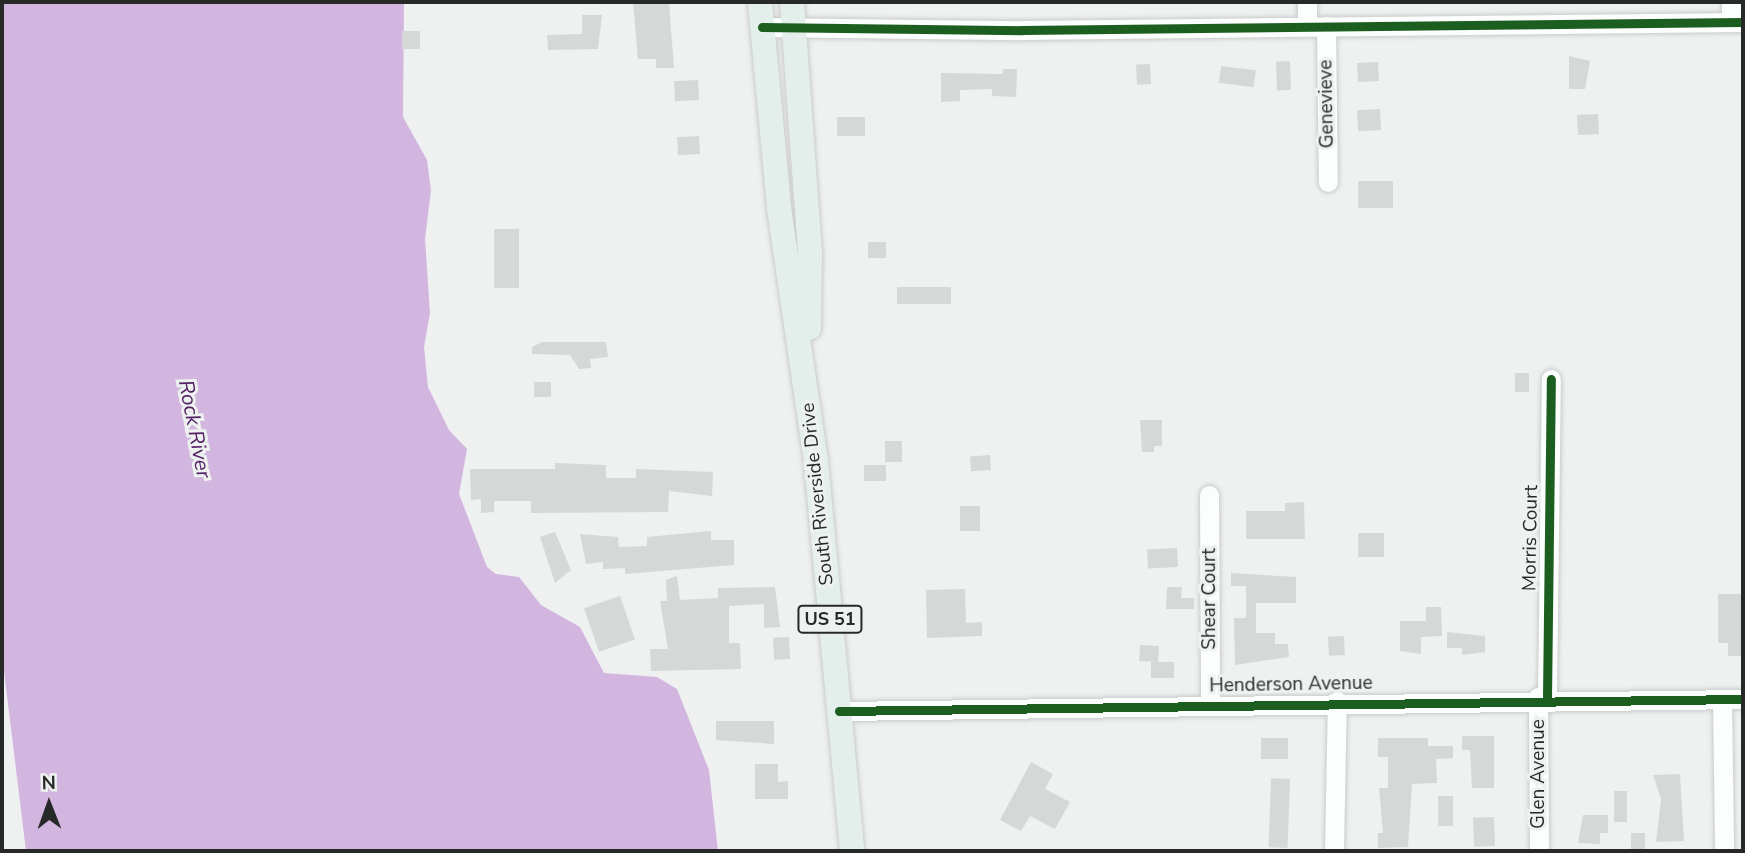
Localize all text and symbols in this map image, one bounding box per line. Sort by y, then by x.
street label: Genevieve [1315,60,1339,148]
water label: Rock River [173,378,217,480]
street label: South Riverside Drive [797,402,839,586]
street label: Morris Court [1519,485,1543,591]
street label: Shear Court [1199,548,1221,650]
road number: US 51 [797,604,863,634]
street label: Henderson Avenue [1209,672,1373,698]
street label: Glen Avenue [1528,719,1550,829]
north arrow [14,769,84,839]
text: N [41,770,56,796]

